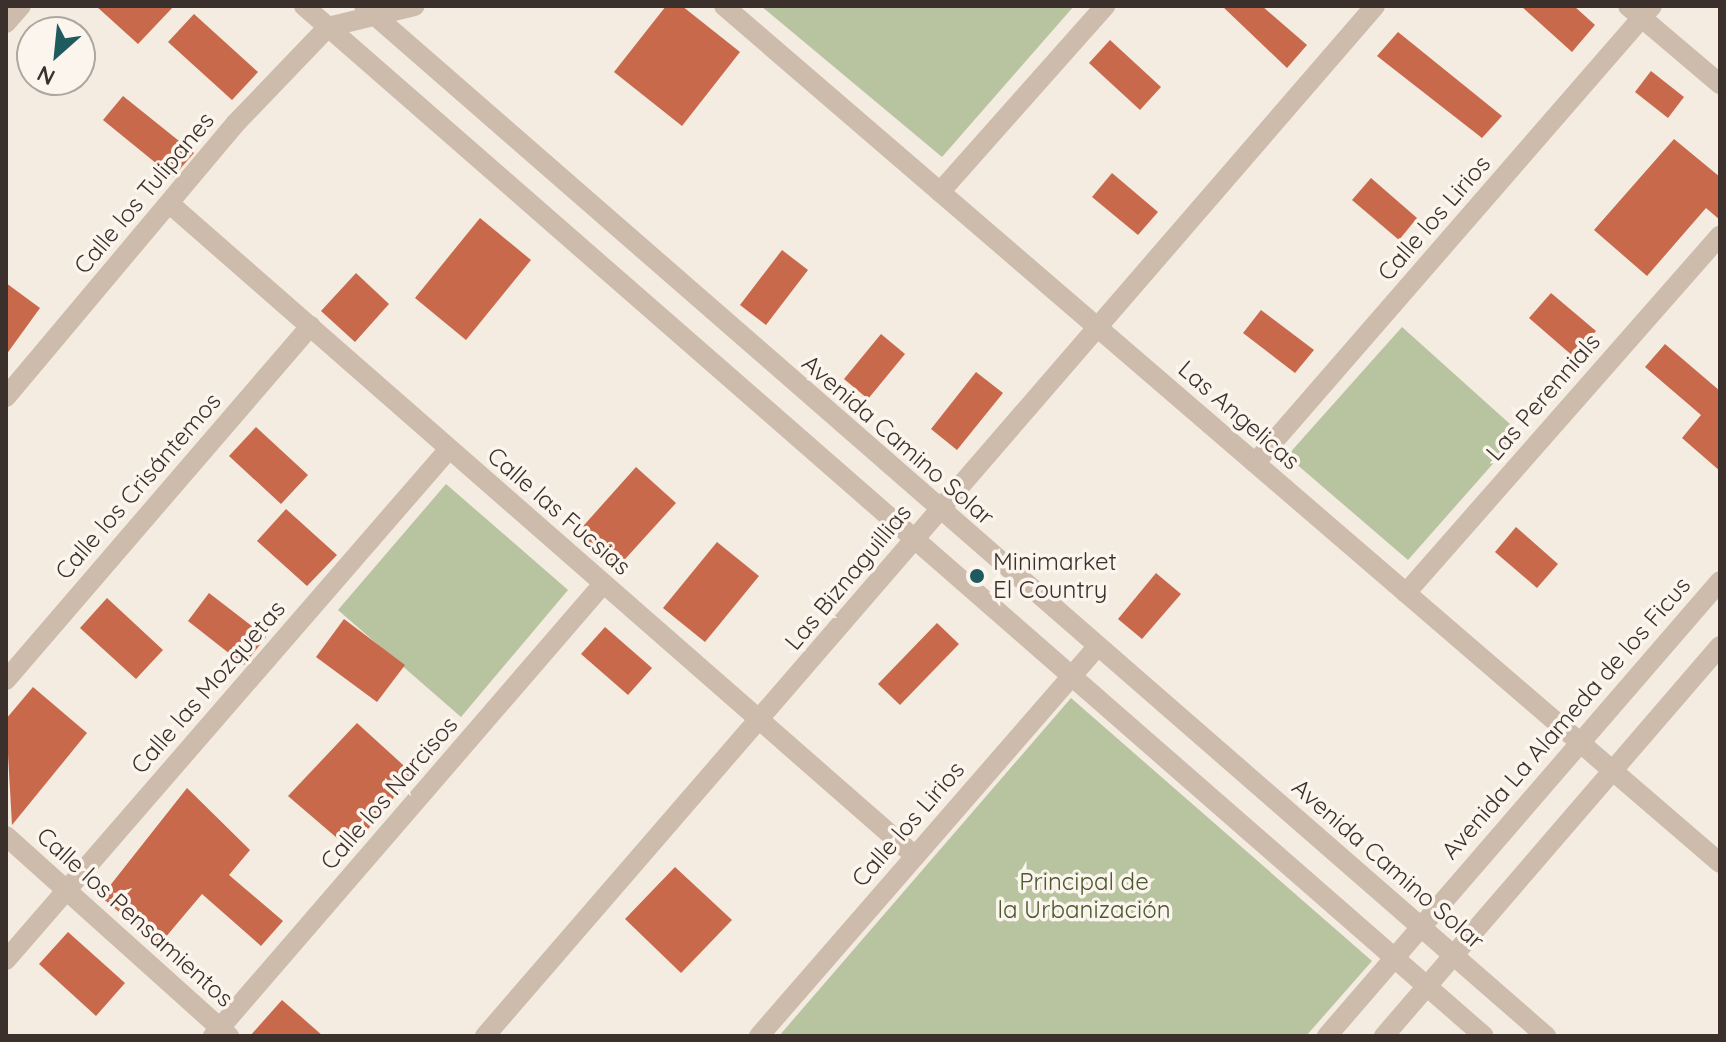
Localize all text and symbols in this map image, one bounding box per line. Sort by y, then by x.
north arrow [16,16,96,96]
text: N [32,59,60,92]
street label: Calle los Tulipanes [68,106,220,280]
street label: Calle los Lirios [1372,149,1496,287]
street label: Las Perennials [1480,327,1606,467]
street label: Avenida Camino Solar [796,349,1000,531]
street label: Las Angelicas [1172,354,1306,476]
street label: Calle los Crisántemos [49,387,227,585]
street label: Calle las Fucsias [481,441,637,581]
street label: Las Biznaguillias [779,498,917,656]
place label: Minimarket El Country [993,548,1117,604]
marker: Minimarket El Country [968,567,986,585]
street label: Avenida La Alameda de los Ficus [1436,571,1696,865]
street label: Calle las Mozquetas [125,595,291,779]
street label: Calle los Narcisos [314,710,464,876]
street label: Calle los Lirios [846,755,970,893]
street label: Avenida Camino Solar [1286,773,1490,955]
street label: Calle los Pensamientos [31,821,239,1013]
park label: Principal de la Urbanización [997,868,1171,924]

